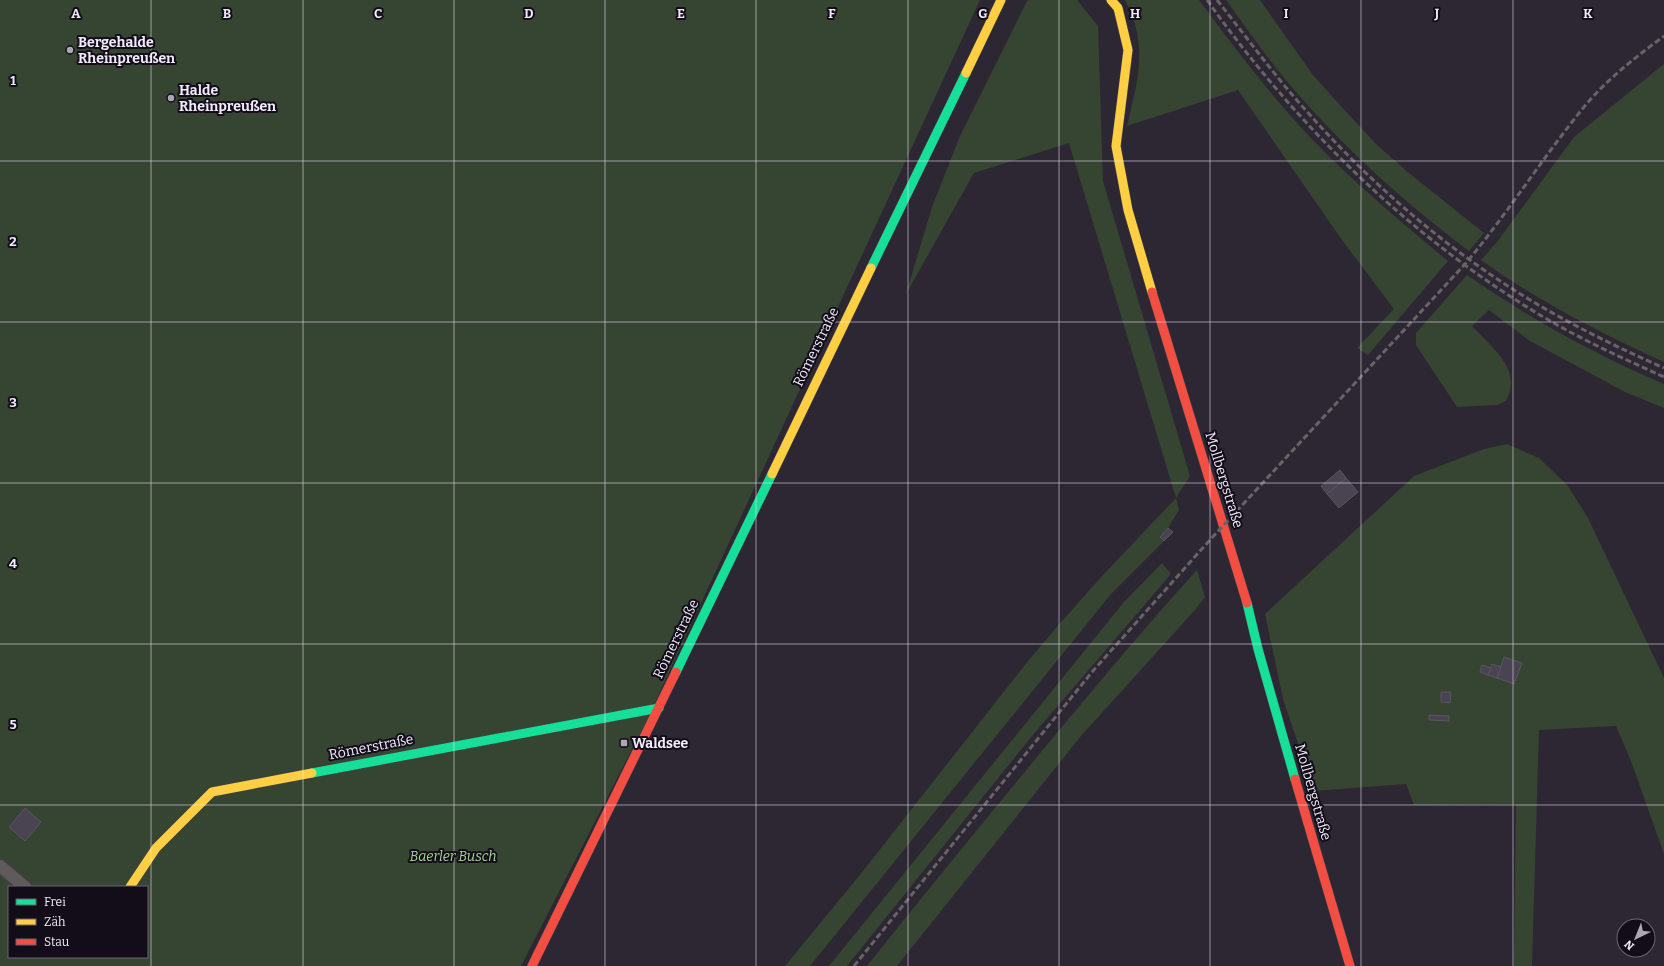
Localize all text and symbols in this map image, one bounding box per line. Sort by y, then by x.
text: A [71,6,81,21]
text: B [223,6,231,21]
text: C [374,6,382,21]
text: D [524,6,534,21]
text: E [677,6,685,21]
text: F [828,6,836,21]
text: G [978,6,988,21]
text: H [1130,6,1140,21]
text: I [1284,6,1289,21]
text: J [1434,6,1440,21]
text: K [1583,6,1593,21]
place label: Bergehalde Rheinpreußen [78,34,175,67]
marker: Bergehalde Rheinpreußen [65,45,75,55]
text: 1 [10,73,16,88]
place label: Halde Rheinpreußen [179,82,276,115]
marker: Halde Rheinpreußen [166,93,176,103]
text: 2 [9,234,17,249]
street label: Römerstraße [790,305,842,389]
text: 3 [9,395,17,410]
street label: Mollbergstraße [1201,430,1247,530]
text: 4 [9,556,17,571]
street label: Römerstraße [650,597,702,681]
text: 5 [9,717,17,732]
street label: Römerstraße [327,730,415,764]
place label: Waldsee [632,735,689,752]
marker: Waldsee [619,738,629,748]
street label: Mollbergstraße [1291,742,1335,842]
park label: Baerler Busch [409,848,497,865]
legend [8,886,148,958]
text: Frei [44,895,66,909]
text: Zäh [44,915,66,929]
north arrow [1616,918,1656,958]
text: Stau [44,935,70,949]
text: N [1622,937,1637,953]

